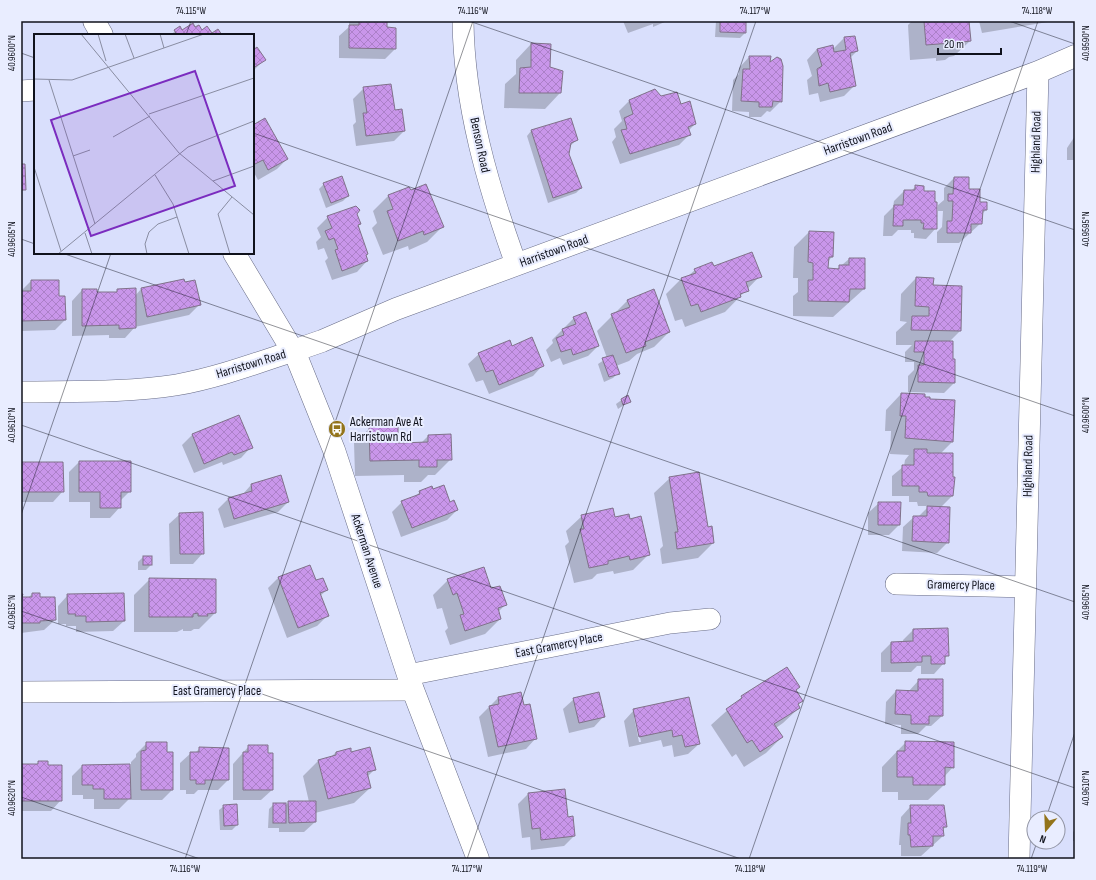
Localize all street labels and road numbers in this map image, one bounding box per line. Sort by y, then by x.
street label: Highland Road [1027,111,1045,173]
street label: Benson Road [466,116,494,174]
street label: Harristown Road [821,119,895,159]
street label: Harristown Road [517,231,591,271]
street label: Harristown Road [214,346,288,382]
street label: Highland Road [1019,435,1037,497]
street label: Ackerman Avenue [347,511,387,590]
street label: Gramercy Place [927,576,995,594]
street label: East Gramercy Place [514,629,604,661]
street label: East Gramercy Place [173,683,261,699]

